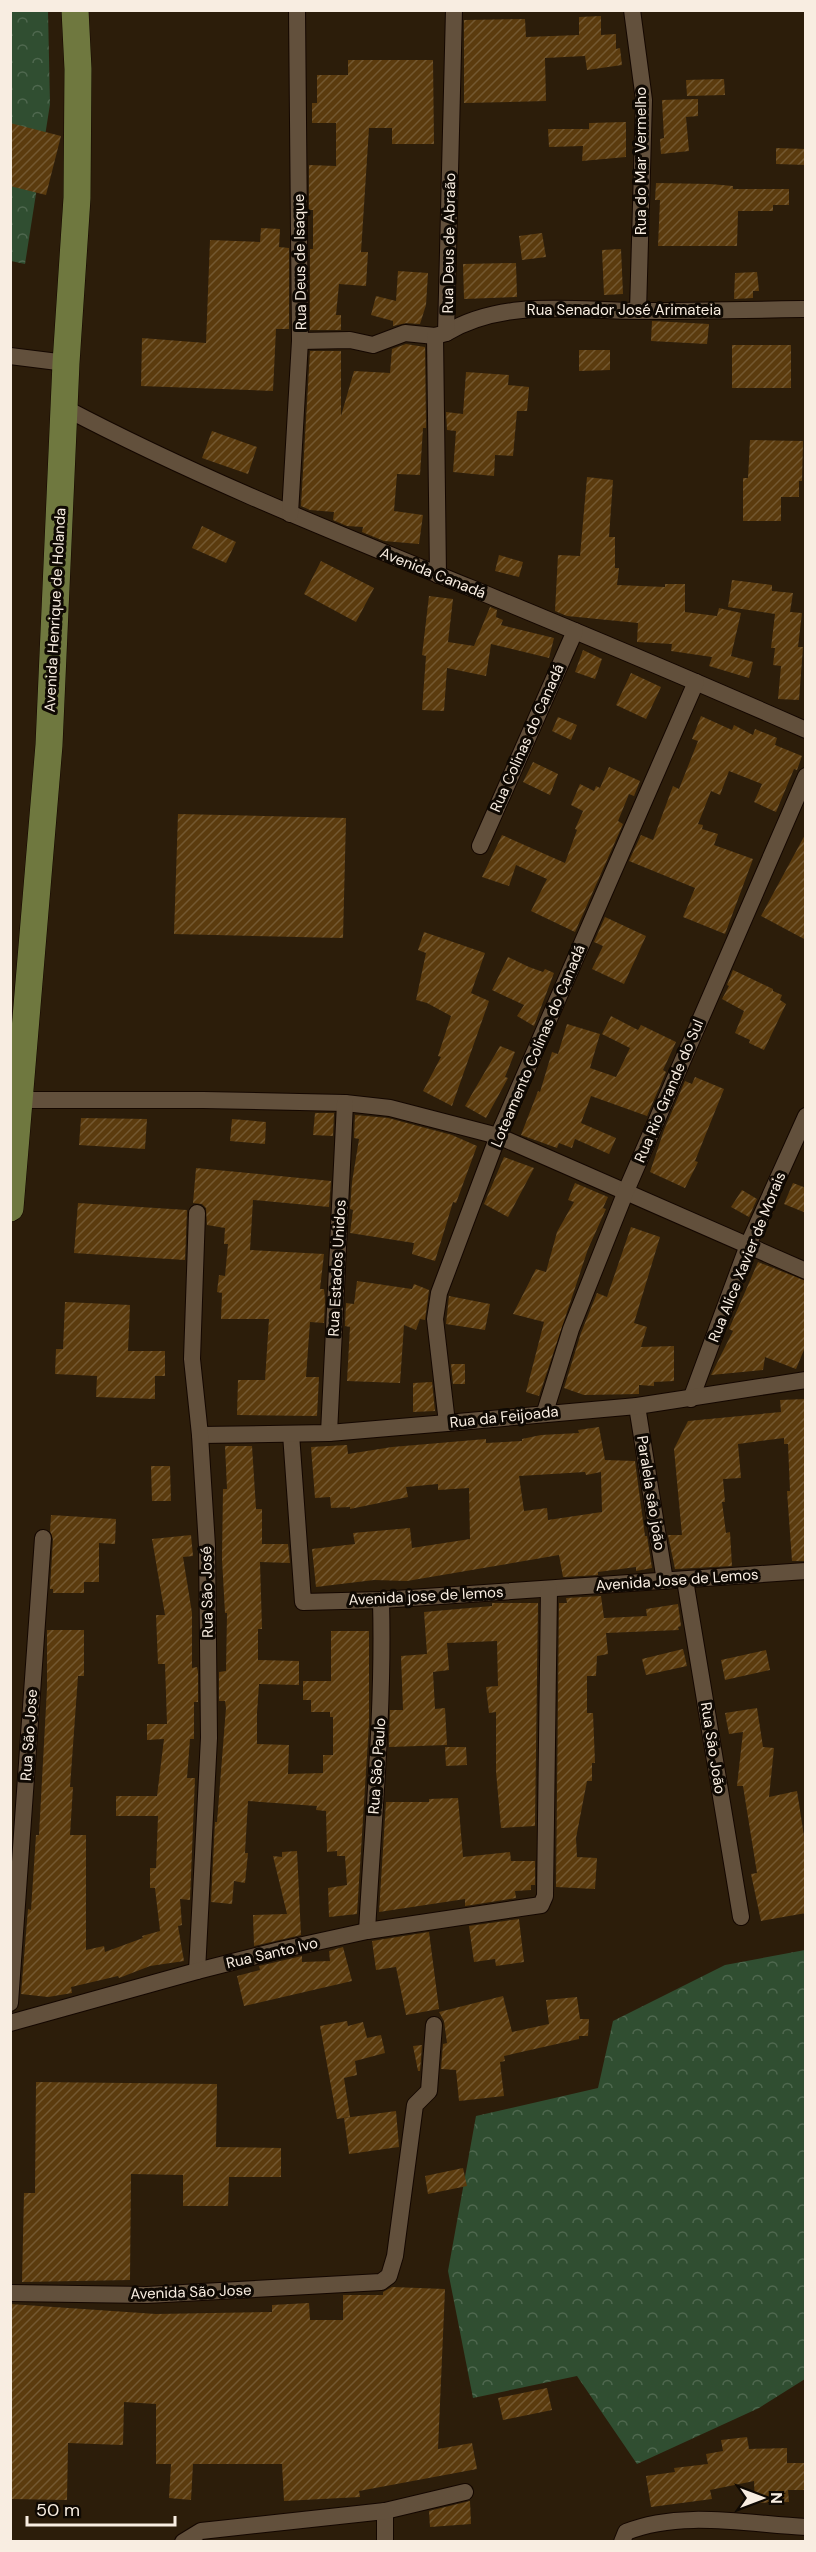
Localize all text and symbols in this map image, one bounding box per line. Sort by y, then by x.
street label: Rua do Mar Vermelho [631,87,651,235]
street label: Rua Deus de Abraão [438,172,460,313]
street label: Rua Deus de Isaque [289,194,311,330]
street label: Rua Senador José Arimateia [527,300,721,320]
street label: Avenida Henrique de Holanda [40,507,70,713]
street label: Avenida Canadá [377,543,489,603]
street label: Rua Colinas do Canadá [485,661,569,815]
street label: Loteamento Colinas do Canadá [486,942,590,1150]
street label: Rua Rio Grande do Sul [630,1016,708,1166]
street label: Rua Alice Xavier de Morais [704,1169,790,1345]
street label: Rua Estados Unidos [323,1199,351,1337]
street label: Rua da Feijoada [449,1401,559,1433]
street label: Paralela são joão [632,1434,670,1552]
street label: Rua São José [196,1546,218,1638]
street label: Avenida Jose de Lemos [595,1564,759,1596]
street label: Avenida jose de lemos [348,1582,504,1610]
street label: Rua São Jose [16,1688,42,1782]
street label: Rua São João [696,1701,730,1796]
street label: Rua São Paulo [364,1717,390,1815]
street label: Rua Santo Ivo [224,1933,320,1973]
street label: Avenida São Jose [130,2280,252,2304]
north arrow [732,2468,792,2528]
scale bar [27,2489,176,2527]
text: N [766,2492,787,2504]
text: 50 m [36,2498,80,2522]

